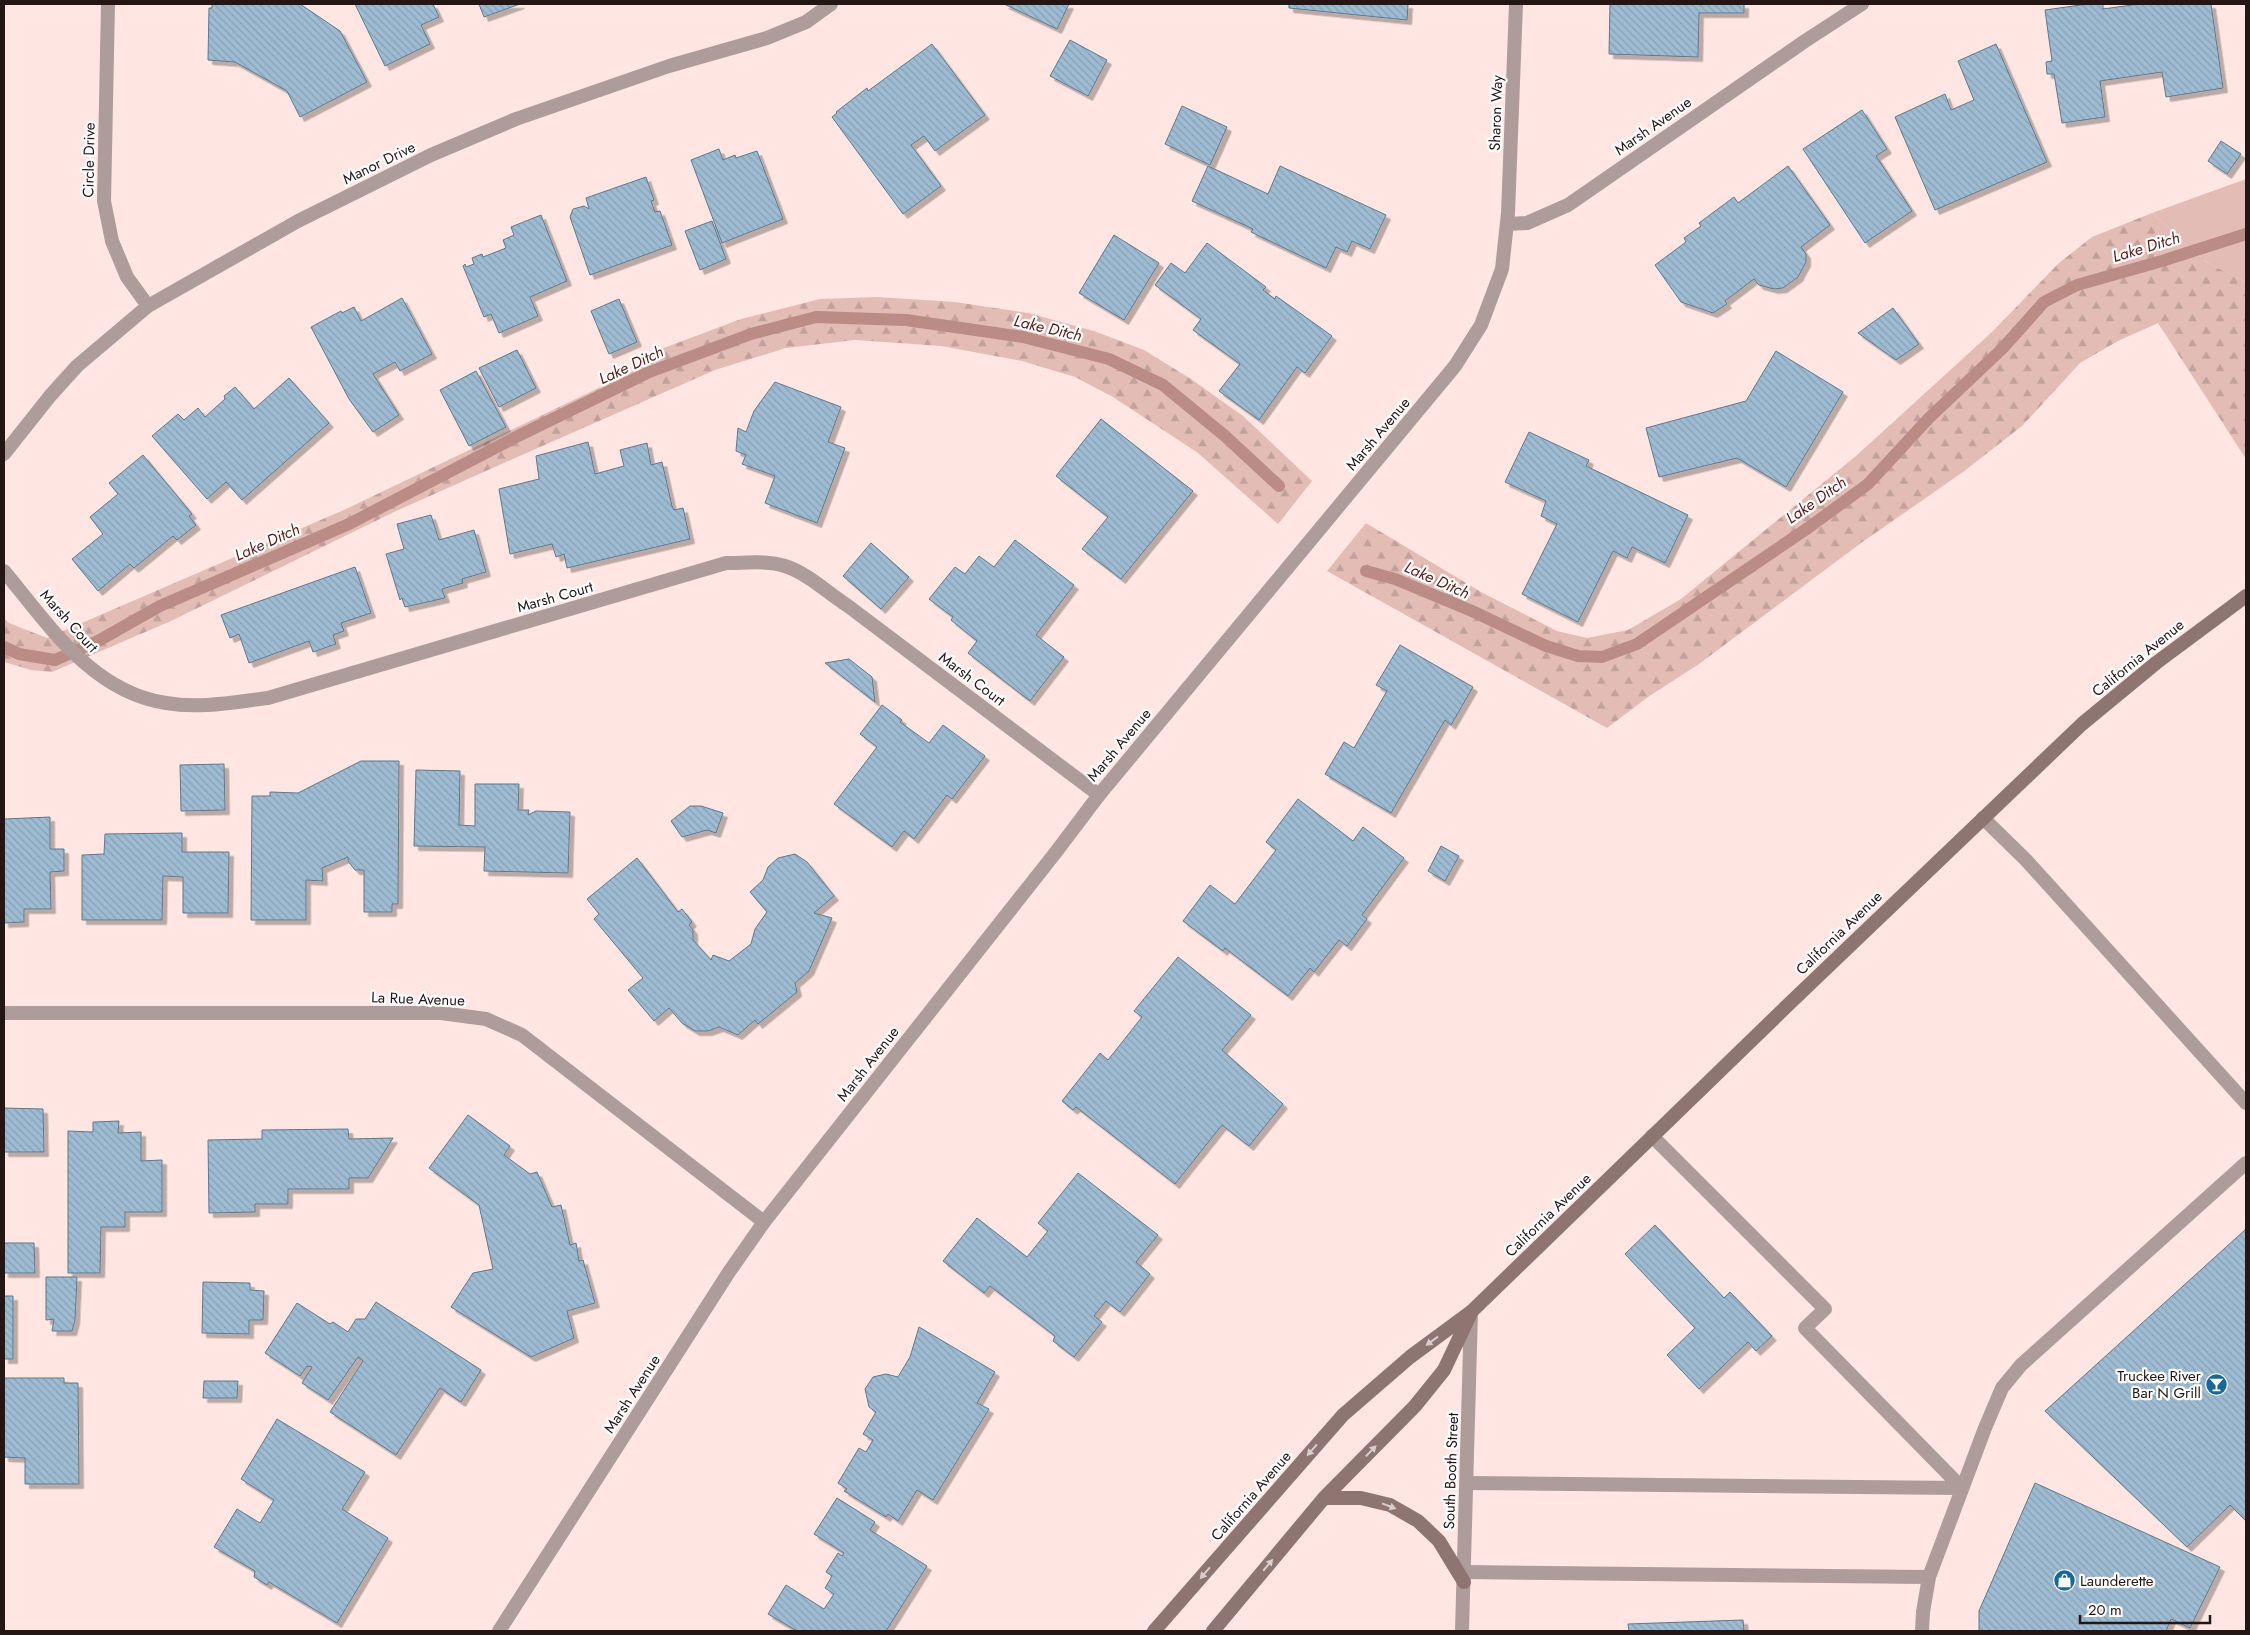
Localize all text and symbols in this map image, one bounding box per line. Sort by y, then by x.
street label: Sharon Way [1484,74,1508,151]
street label: Marsh Avenue [1610,91,1696,161]
street label: Circle Drive [77,122,101,198]
street label: Manor Drive [339,136,419,190]
water label: Lake Ditch [2110,226,2182,268]
water label: Lake Ditch [1012,309,1084,347]
water label: Lake Ditch [595,340,667,390]
street label: Marsh Avenue [1341,392,1415,475]
water label: Lake Ditch [1781,471,1851,529]
water label: Lake Ditch [231,517,303,567]
water label: Lake Ditch [1401,555,1473,605]
street label: Marsh Court [514,576,596,618]
street label: Marsh Court [35,585,104,658]
street label: California Avenue [2087,614,2189,702]
street label: Marsh Court [934,647,1010,712]
street label: Marsh Avenue [1082,703,1156,786]
street label: California Avenue [1791,886,1887,980]
street label: La Rue Avenue [371,986,465,1012]
street label: Marsh Avenue [832,1022,904,1106]
street label: California Avenue [1500,1168,1596,1262]
one-way arrow [1425,1336,1439,1346]
street label: Marsh Avenue [598,1350,666,1438]
place label: Truckee River Bar N Grill [2117,1365,2202,1404]
bar icon: Truckee River Bar N Grill [2205,1373,2229,1397]
street label: South Booth Street [1438,1412,1464,1530]
one-way arrow [1307,1444,1318,1456]
one-way arrow [1365,1445,1377,1457]
street label: California Avenue [1206,1446,1296,1546]
one-way arrow [1382,1502,1397,1510]
one-way arrow [1262,1559,1274,1571]
one-way arrow [1200,1566,1211,1579]
shop icon: Launderette [2052,1569,2076,1593]
place label: Launderette [2080,1570,2154,1592]
scale bar [2080,1592,2210,1624]
text: 20 m [2088,1599,2122,1621]

